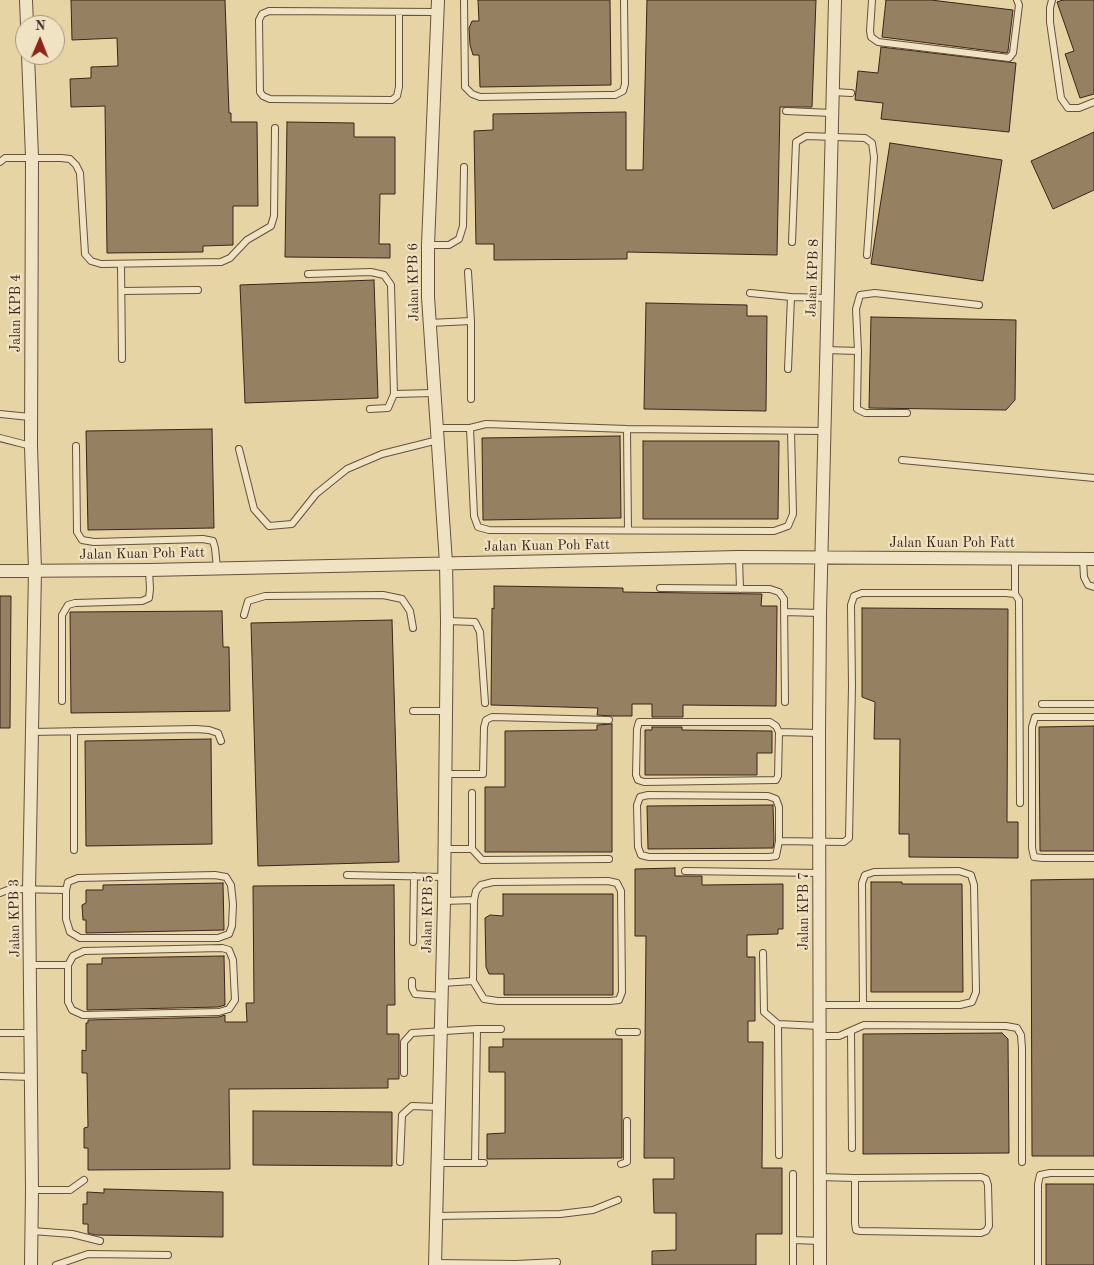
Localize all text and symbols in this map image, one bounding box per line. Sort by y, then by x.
north arrow [15,15,65,65]
text: N [35,19,46,33]
street label: Jalan KPB 8 [803,239,823,317]
street label: Jalan KPB 6 [405,243,423,321]
street label: Jalan KPB 4 [8,274,24,352]
street label: Jalan Kuan Poh Fatt [889,535,1015,551]
street label: Jalan Kuan Poh Fatt [484,537,610,555]
street label: Jalan Kuan Poh Fatt [79,545,205,563]
street label: Jalan KPB 7 [796,872,812,950]
street label: Jalan KPB 5 [419,875,437,953]
street label: Jalan KPB 3 [6,879,24,957]

